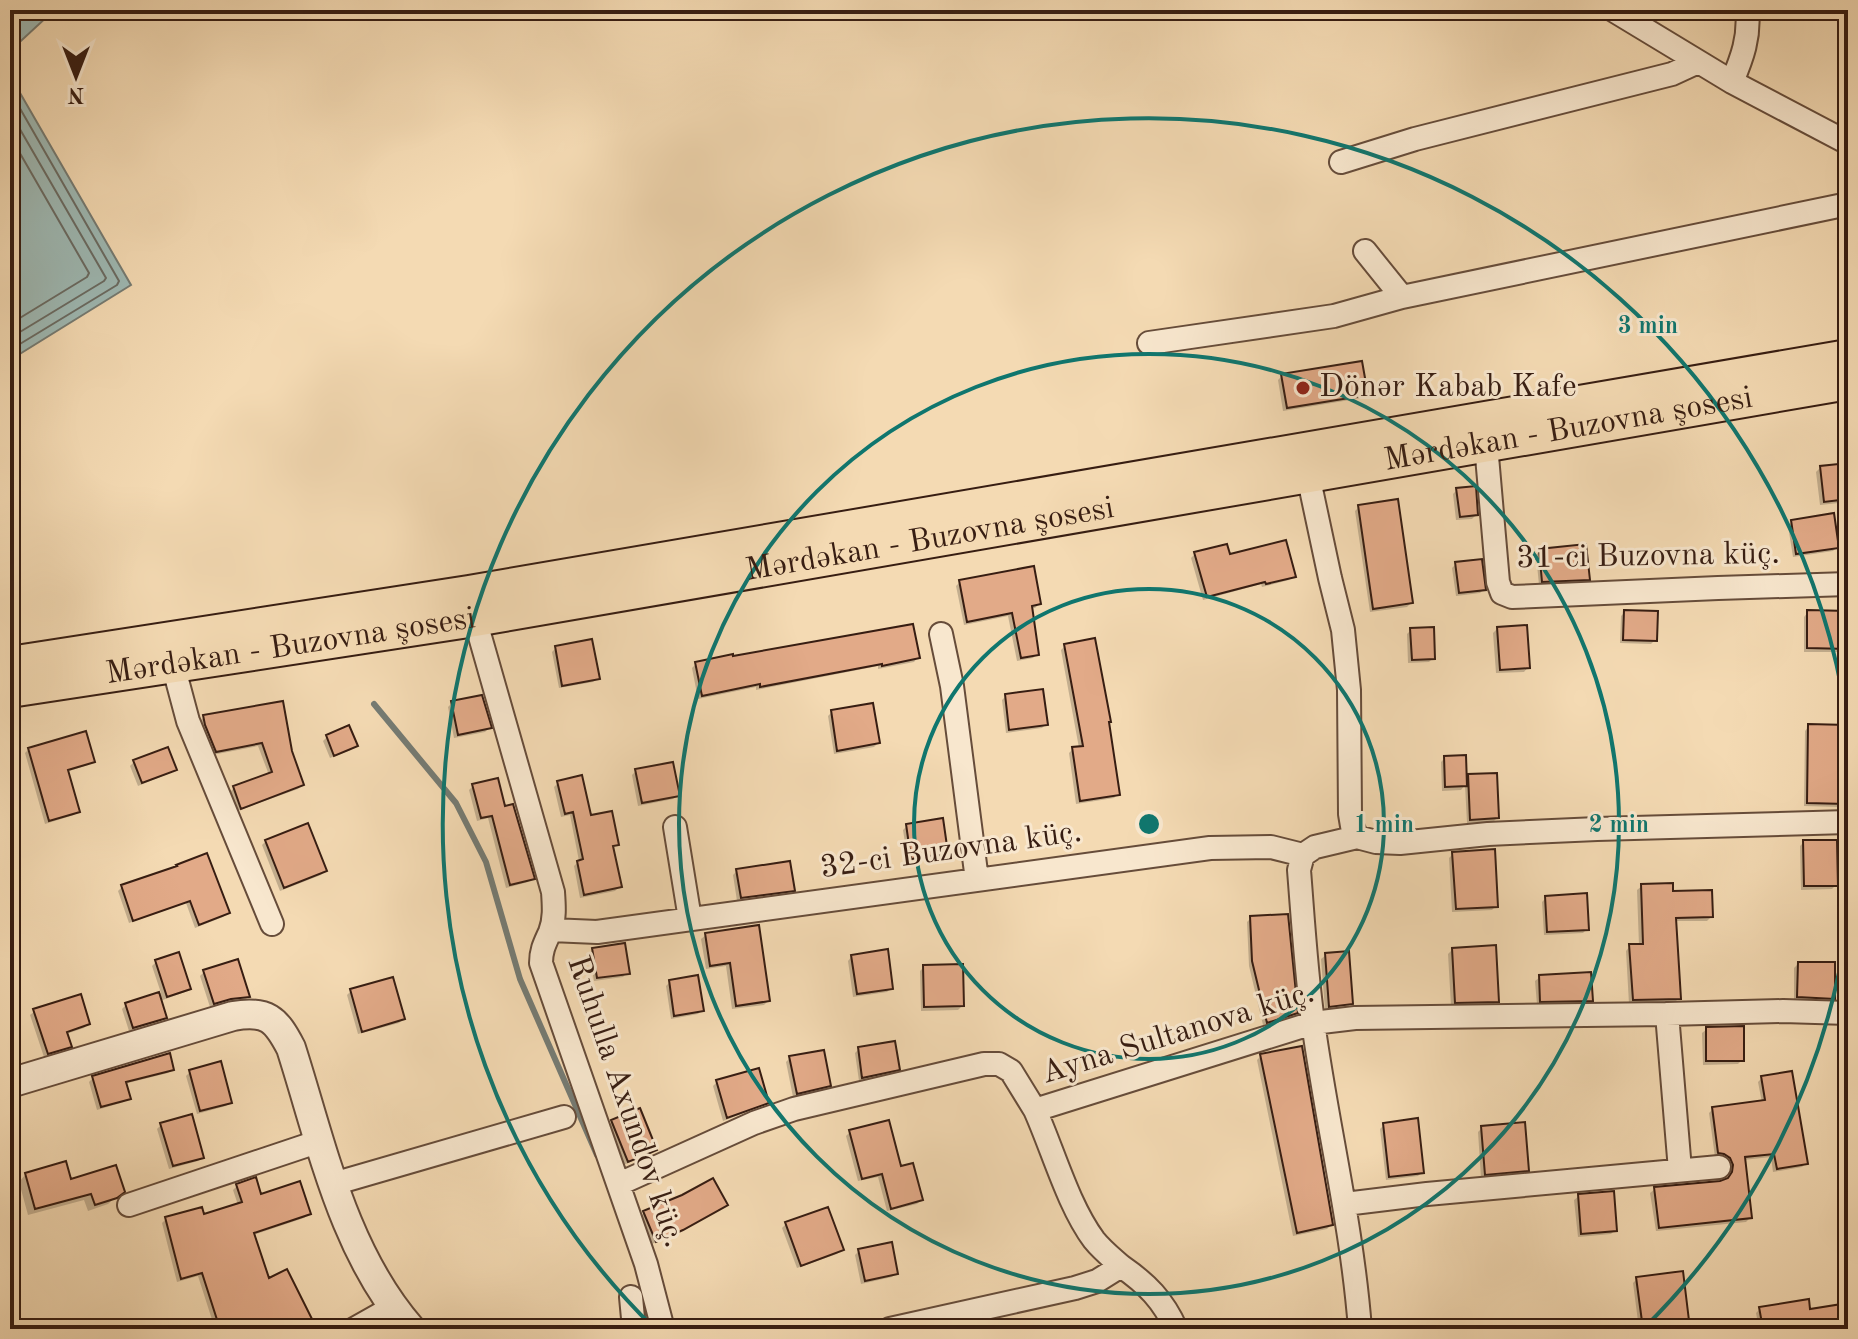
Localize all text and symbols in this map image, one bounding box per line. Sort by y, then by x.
north arrow [36,36,116,116]
text: N [67,83,84,105]
text: 3 min [1618,315,1678,339]
place label: Dönər Kabab Kafe [1319,372,1577,404]
marker: Dönər Kabab Kafe [1294,379,1312,397]
street label: Mərdəkan - Buzovna şosesi [1382,383,1755,478]
street label: Mərdəkan - Buzovna şosesi [743,493,1117,588]
street label: 31-ci Buzovna küç. [1516,539,1780,575]
street label: Mərdəkan - Buzovna şosesi [104,603,478,691]
centre of rings [1135,810,1163,838]
text: 1 min [1354,814,1414,838]
text: 2 min [1589,814,1649,838]
street label: 32-ci Buzovna küç. [818,817,1084,885]
street label: Ruhulla Axundov küç. [560,952,690,1252]
street label: Ayna Sultanova küç. [1038,977,1318,1091]

